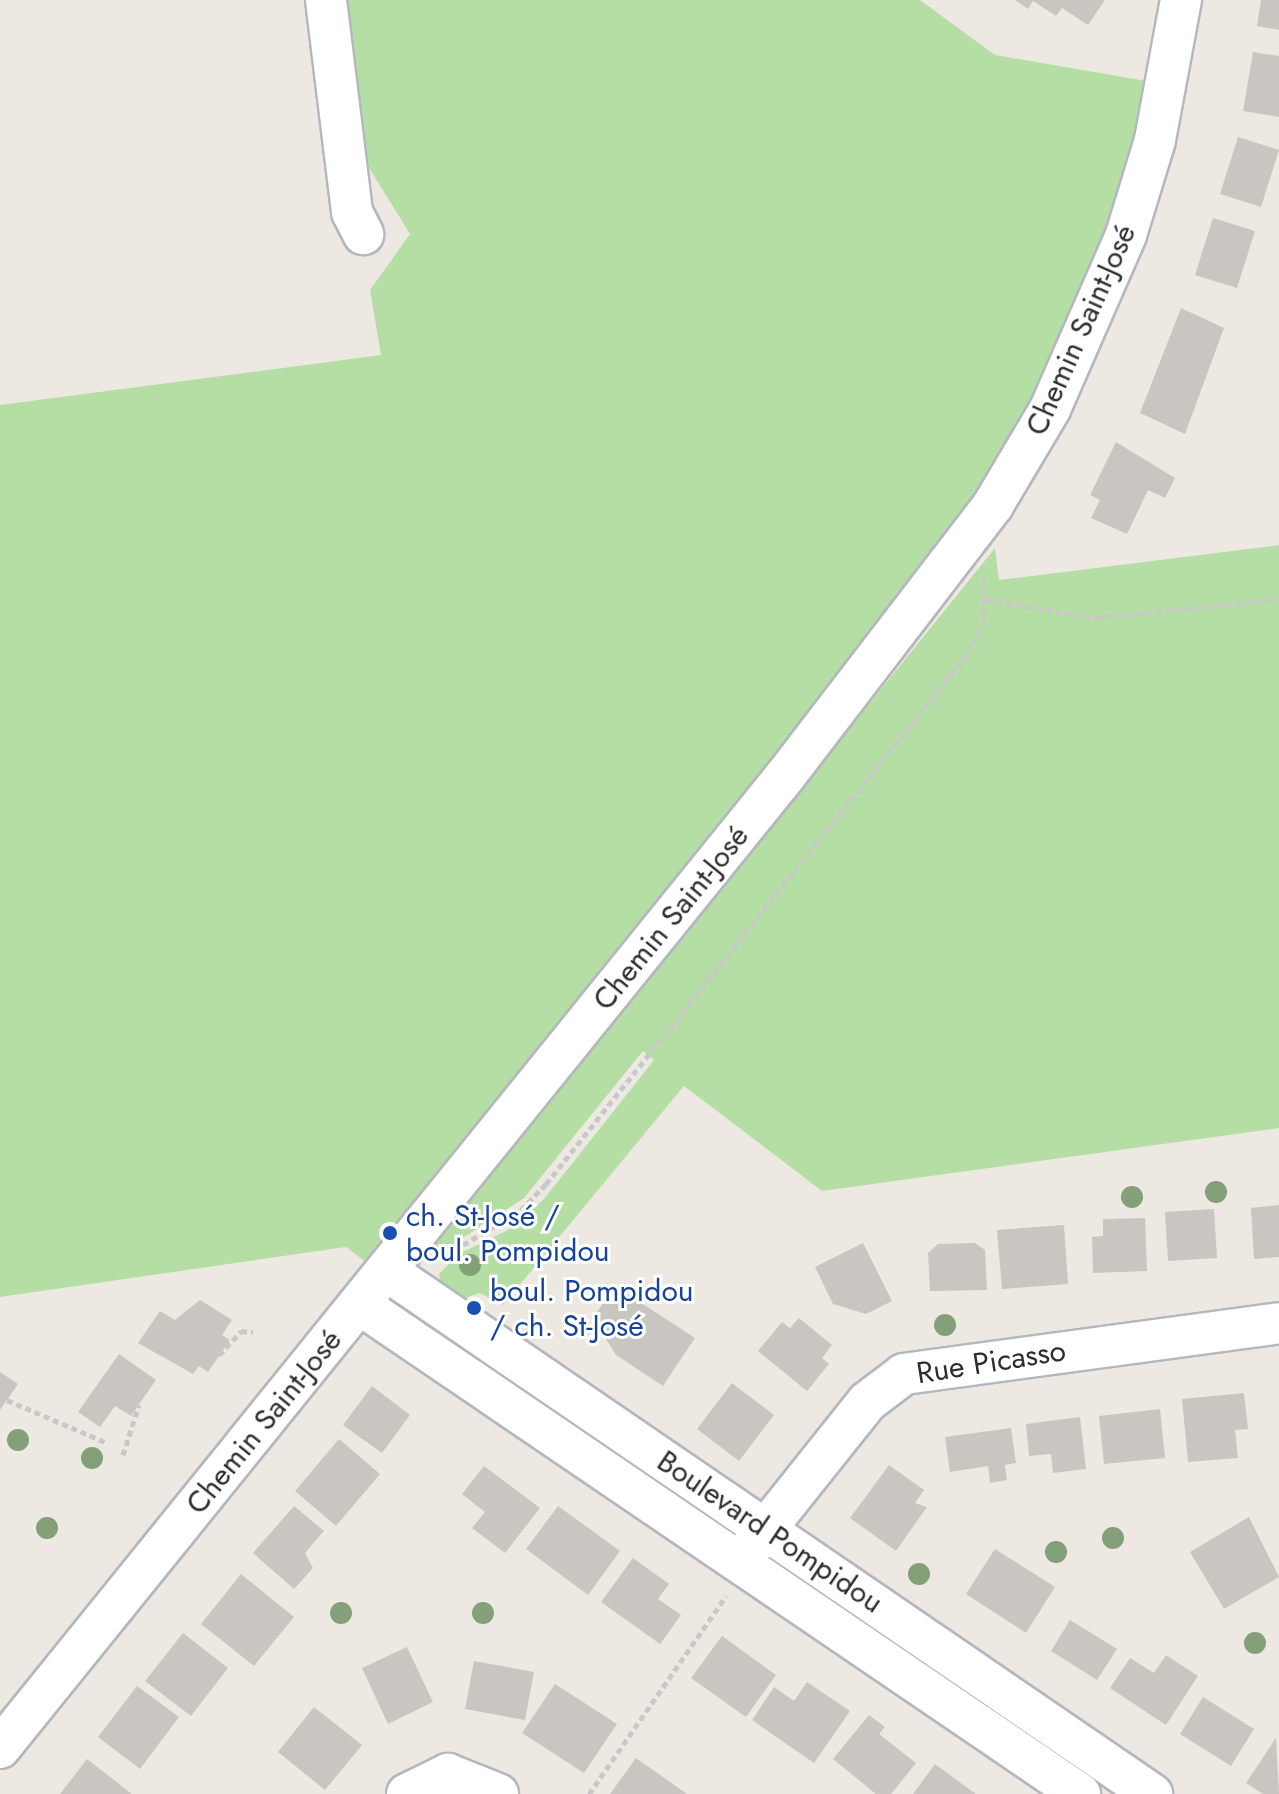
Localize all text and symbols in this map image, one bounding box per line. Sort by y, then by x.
street label: Chemin Saint-José [1018,219,1144,441]
street label: Chemin Saint-José [586,819,756,1017]
place label: ch. St-José / boul. Pompidou [406,1198,610,1268]
marker: ch. St-José / boul. Pompidou [381,1224,399,1242]
place label: boul. Pompidou / ch. St-José [490,1273,694,1344]
marker: boul. Pompidou / ch. St-José [465,1299,483,1317]
street label: Chemin Saint-José [179,1323,349,1521]
street label: Rue Picasso [914,1332,1068,1392]
street label: Boulevard Pompidou [650,1443,890,1621]

